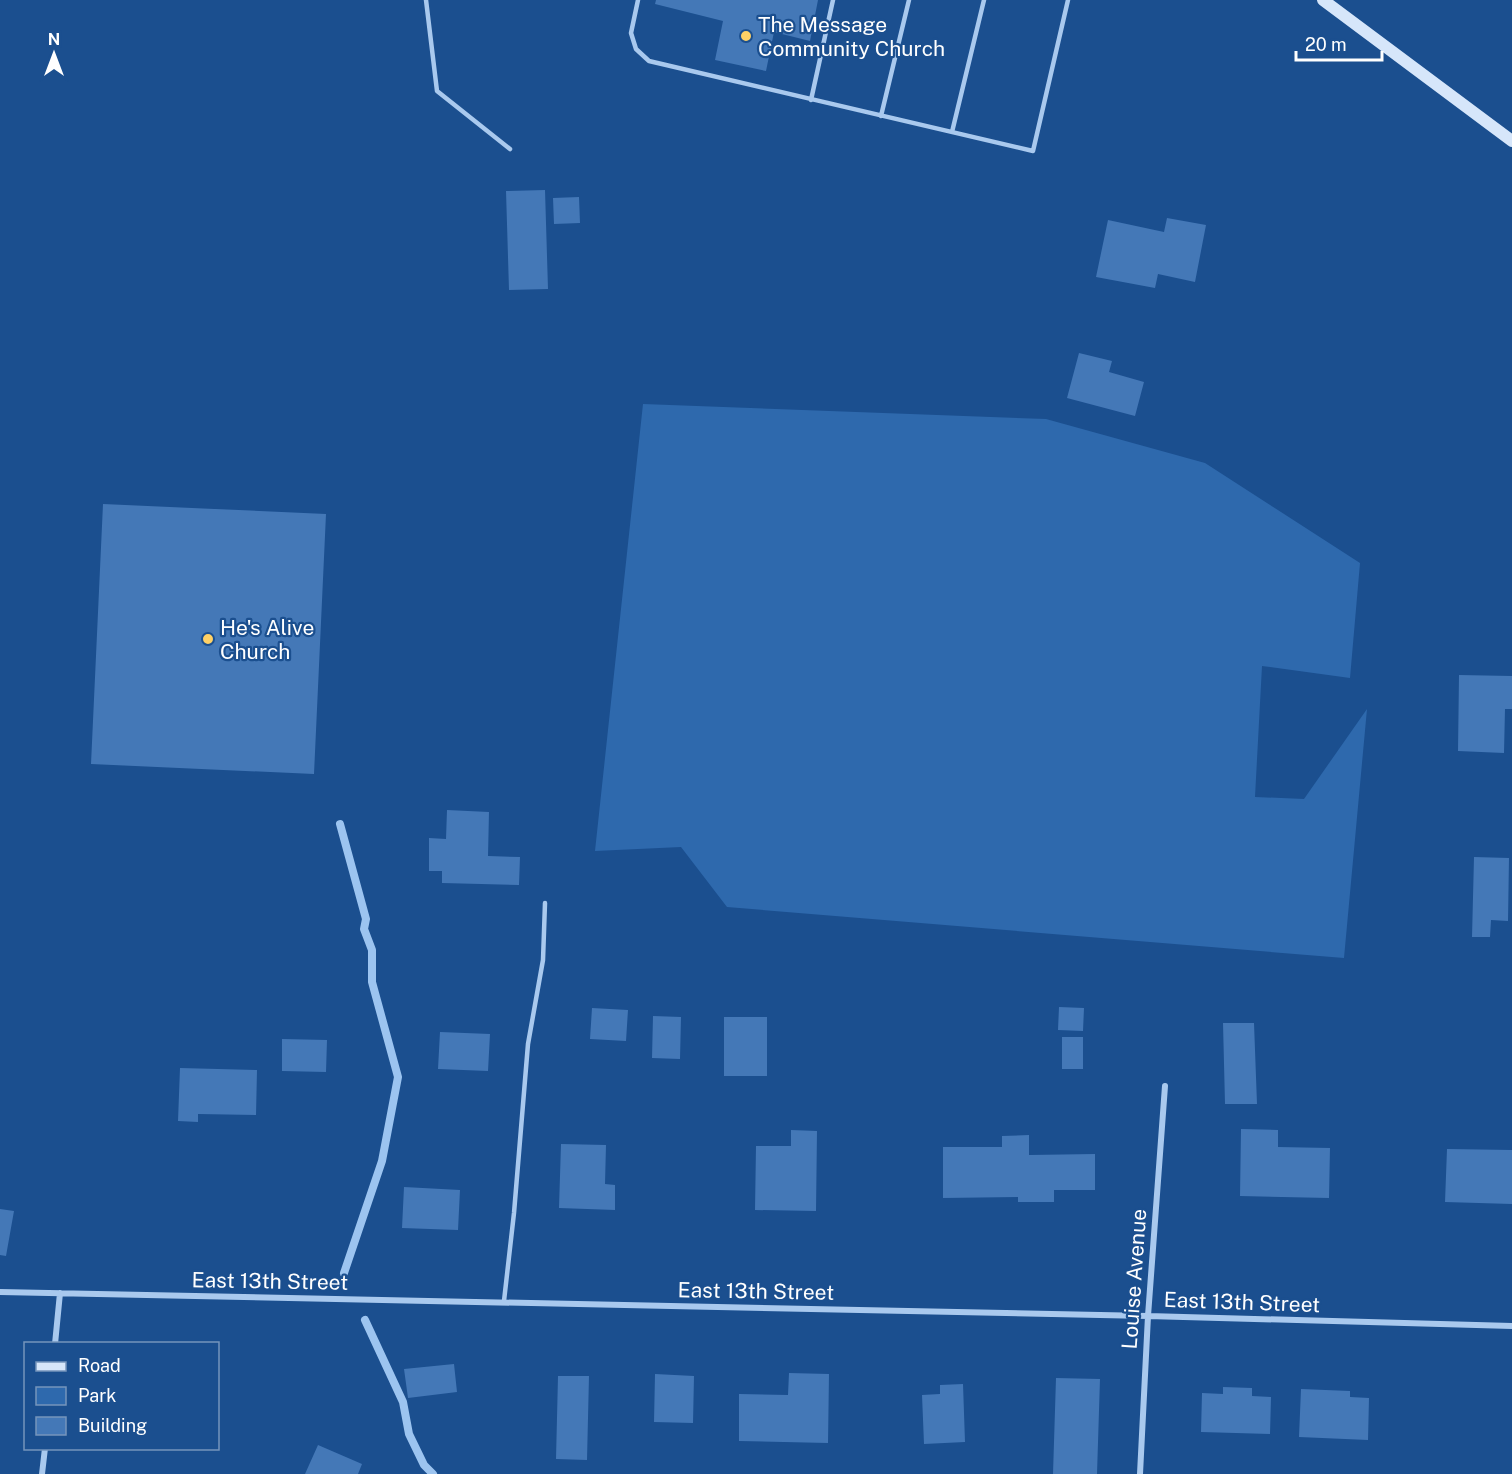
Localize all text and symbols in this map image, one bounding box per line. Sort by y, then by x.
place label: The Message Community Church [758,12,945,61]
north arrow [24,24,84,84]
scale bar [1296,24,1382,62]
marker: The Message Community Church [739,29,753,43]
text: N [48,30,60,49]
text: 20 m [1305,34,1347,55]
place label: He's Alive Church [220,615,314,664]
marker: He's Alive Church [201,632,215,646]
street label: Louise Avenue [1117,1208,1151,1350]
street label: East 13th Street [192,1267,348,1295]
street label: East 13th Street [678,1277,834,1305]
street label: East 13th Street [1163,1287,1321,1317]
legend [24,1342,219,1450]
text: Road [78,1355,121,1376]
text: Park [78,1385,116,1406]
text: Building [78,1415,147,1436]

